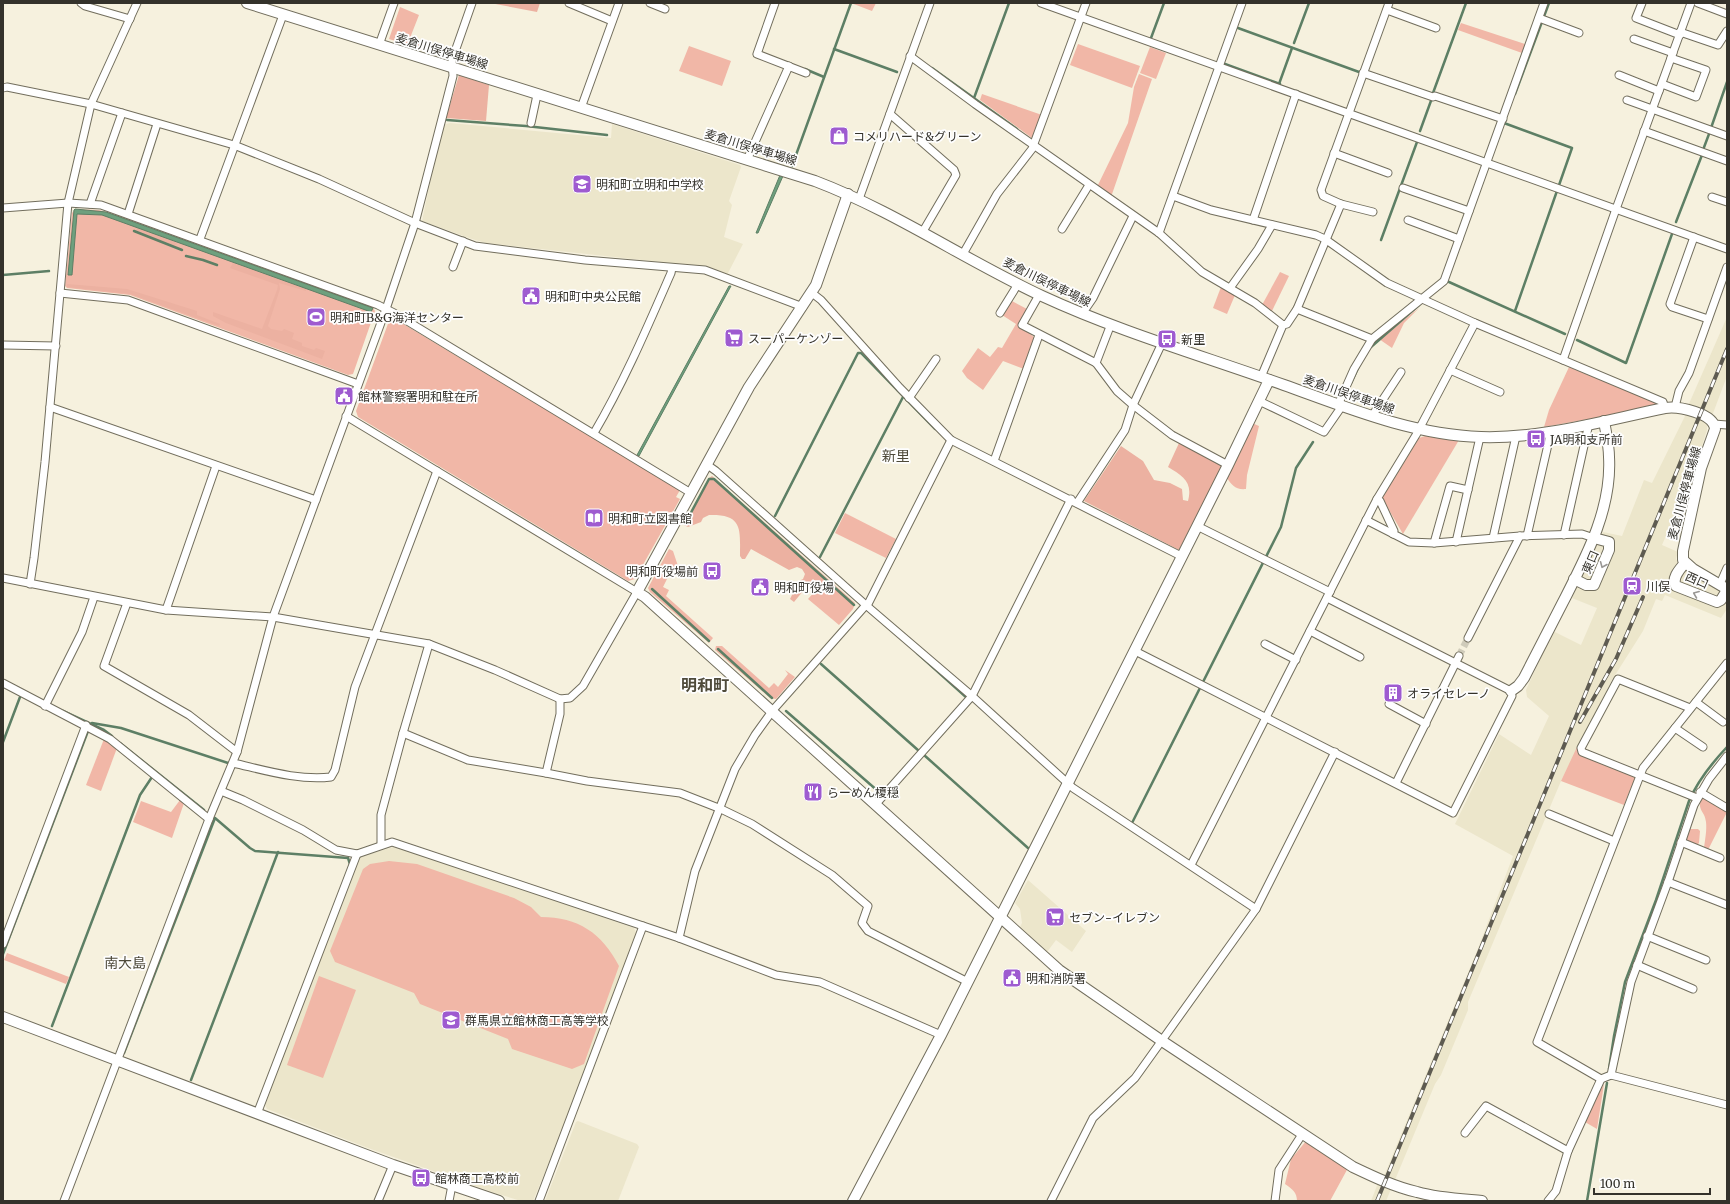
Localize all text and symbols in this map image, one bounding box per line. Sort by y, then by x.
street label: 麦倉川俣停車場線 [394,30,490,72]
shop icon: コメリハード&グリーン [828,125,850,147]
street label: 麦倉川俣停車場線 [703,126,799,168]
place label: コメリハード&グリーン [853,129,982,144]
school or university icon: 明和町立明和中学校 [571,173,593,195]
place label: 明和町立明和中学校 [596,177,704,192]
street label: 麦倉川俣停車場線 [1001,254,1093,310]
public building icon: 明和町中央公民館 [520,285,542,307]
place label: 明和町中央公民館 [545,289,641,304]
sports icon: 明和町B&G海洋センター [305,306,327,328]
place label: 明和町B&G海洋センター [330,310,464,325]
supermarket icon: スーパーケンゾー [723,327,745,349]
bus stop icon: 新里 [1156,328,1178,350]
place label: スーパーケンゾー [748,331,844,346]
place label: 新里 [1181,332,1205,347]
street label: 麦倉川俣停車場線 [1301,371,1397,417]
public building icon: 館林警察署明和駐在所 [333,385,355,407]
place label: 館林警察署明和駐在所 [358,389,478,404]
bus stop icon: JA明和支所前 [1525,428,1547,450]
place label: JA明和支所前 [1549,432,1623,447]
street label: 麦倉川俣停車場線 [1664,445,1704,541]
district label: 新里 [882,447,910,465]
library icon: 明和町立図書館 [583,507,605,529]
place label: 明和町立図書館 [608,511,692,526]
street label: 東口 [1578,548,1602,576]
bus stop icon: 明和町役場前 [701,560,723,582]
one-way arrow [1600,560,1608,568]
place label: 明和町役場前 [626,564,698,579]
street label: 西口 [1683,568,1711,592]
station icon: 川俣 [1621,575,1643,597]
public building icon: 明和町役場 [749,576,771,598]
place label: 川俣 [1646,579,1670,594]
place label: 明和町役場 [774,580,834,595]
one-way arrow [1692,591,1700,599]
district label: 明和町 [681,675,729,695]
building icon: オライセレーノ [1382,682,1404,704]
place label: オライセレーノ [1407,686,1490,701]
restaurant icon: らーめん榎穏 [802,781,824,803]
place label: らーめん榎穏 [827,785,899,800]
supermarket icon: セブン-イレブン [1044,906,1066,928]
place label: セブン-イレブン [1069,910,1160,925]
district label: 南大島 [104,954,146,972]
public building icon: 明和消防署 [1001,967,1023,989]
place label: 明和消防署 [1026,971,1086,986]
school or university icon: 群馬県立館林商工高等学校 [440,1009,462,1031]
place label: 群馬県立館林商工高等学校 [465,1013,609,1028]
bus stop icon: 館林商工高校前 [410,1167,432,1189]
scale bar [1594,1170,1710,1196]
place label: 館林商工高校前 [435,1171,519,1186]
text: 100 m [1600,1176,1635,1191]

